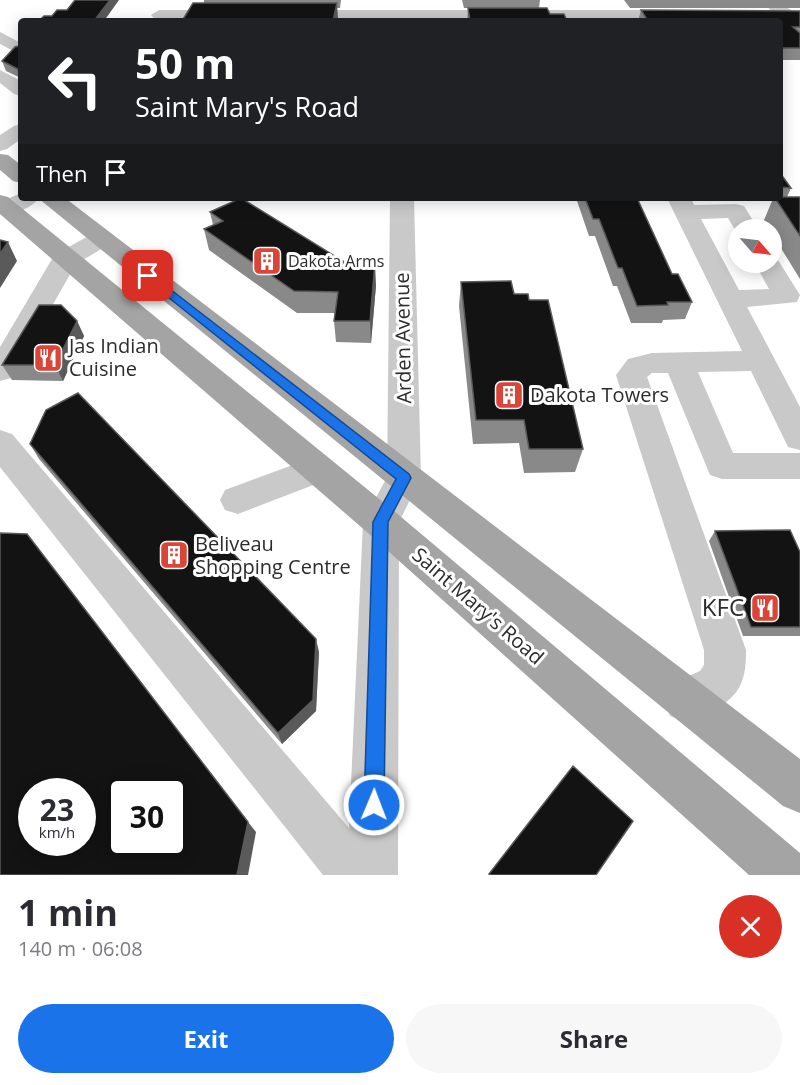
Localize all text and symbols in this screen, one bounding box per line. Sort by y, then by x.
text: 50 m [135,34,235,91]
icon: left [36,42,114,120]
text: Saint Mary's Road [135,88,359,125]
icon: arrive [99,156,132,189]
text: Then [36,158,87,188]
north arrow [728,219,782,273]
map controls [728,219,782,273]
building icon: Dakota Arms [251,245,283,277]
pin [122,250,173,301]
place label: Dakota Arms [288,250,384,272]
icon: arrive [131,259,164,292]
street label: Arden Avenue [388,272,417,404]
place label: Jas Indian Cuisine [67,332,159,382]
restaurant icon: Jas Indian Cuisine [32,342,64,374]
building icon: Dakota Towers [493,379,525,411]
place label: Dakota Towers [530,381,669,408]
place label: Beliveau Shopping Centre [195,530,351,580]
building icon: Beliveau Shopping Centre [158,539,190,571]
street label: Saint Mary's Road [407,541,550,670]
place label: KFC [702,590,744,623]
restaurant icon: KFC [749,592,781,624]
position arrow [342,773,406,837]
speed limit sign: 30 [108,778,186,856]
text: 23 [40,789,74,830]
text: km/h [39,822,75,842]
text: 1 min [18,888,118,937]
button: close [719,895,782,958]
text: 140 m · 06:08 [18,935,143,962]
button: Exit [18,1004,394,1073]
button: Share [406,1004,782,1073]

